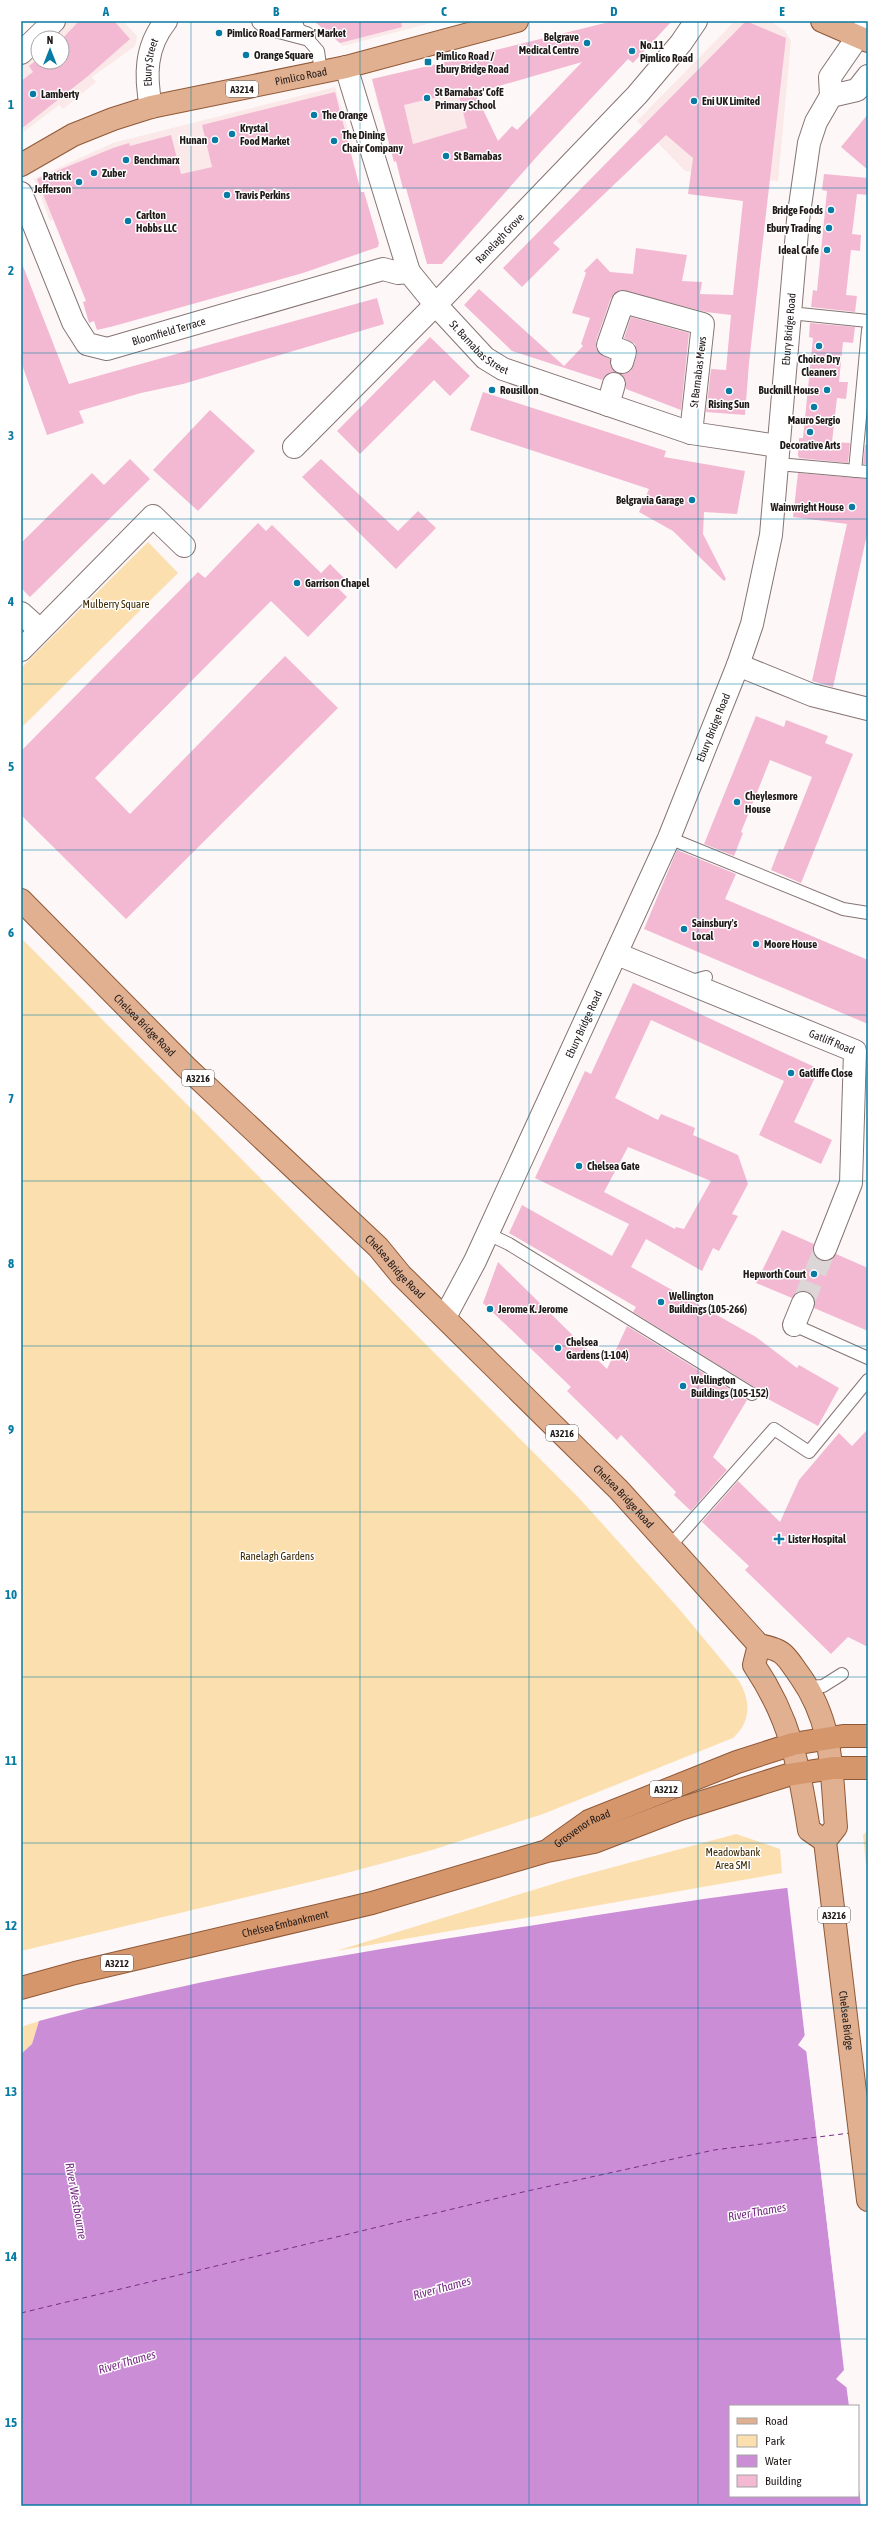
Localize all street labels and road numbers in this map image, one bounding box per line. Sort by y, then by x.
street label: Ebury Street [142,37,160,87]
street label: Pimlico Road [274,65,328,87]
road number: A3214 [226,81,258,97]
street label: Ranelagh Grove [473,211,526,266]
street label: Ebury Bridge Road [780,292,798,366]
street label: Bloomfield Terrace [130,315,207,347]
street label: St. Barnabas Street [447,318,510,376]
street label: St Barnabas Mews [688,336,708,408]
street label: Ebury Bridge Road [694,691,732,763]
street label: Ebury Bridge Road [563,989,604,1060]
street label: Chelsea Bridge Road [112,992,178,1059]
street label: Gatliff Road [807,1027,856,1056]
road number: A3216 [182,1070,214,1086]
street label: Chelsea Bridge Road [363,1232,427,1301]
road number: A3216 [546,1425,578,1441]
street label: Chelsea Bridge Road [591,1462,656,1530]
road number: A3212 [650,1781,682,1797]
street label: Grosvenor Road [552,1807,612,1850]
street label: Chelsea Embankment [241,1907,330,1939]
road number: A3216 [818,1907,850,1923]
road number: A3212 [101,1955,133,1971]
street label: Chelsea Bridge [837,1990,856,2051]

